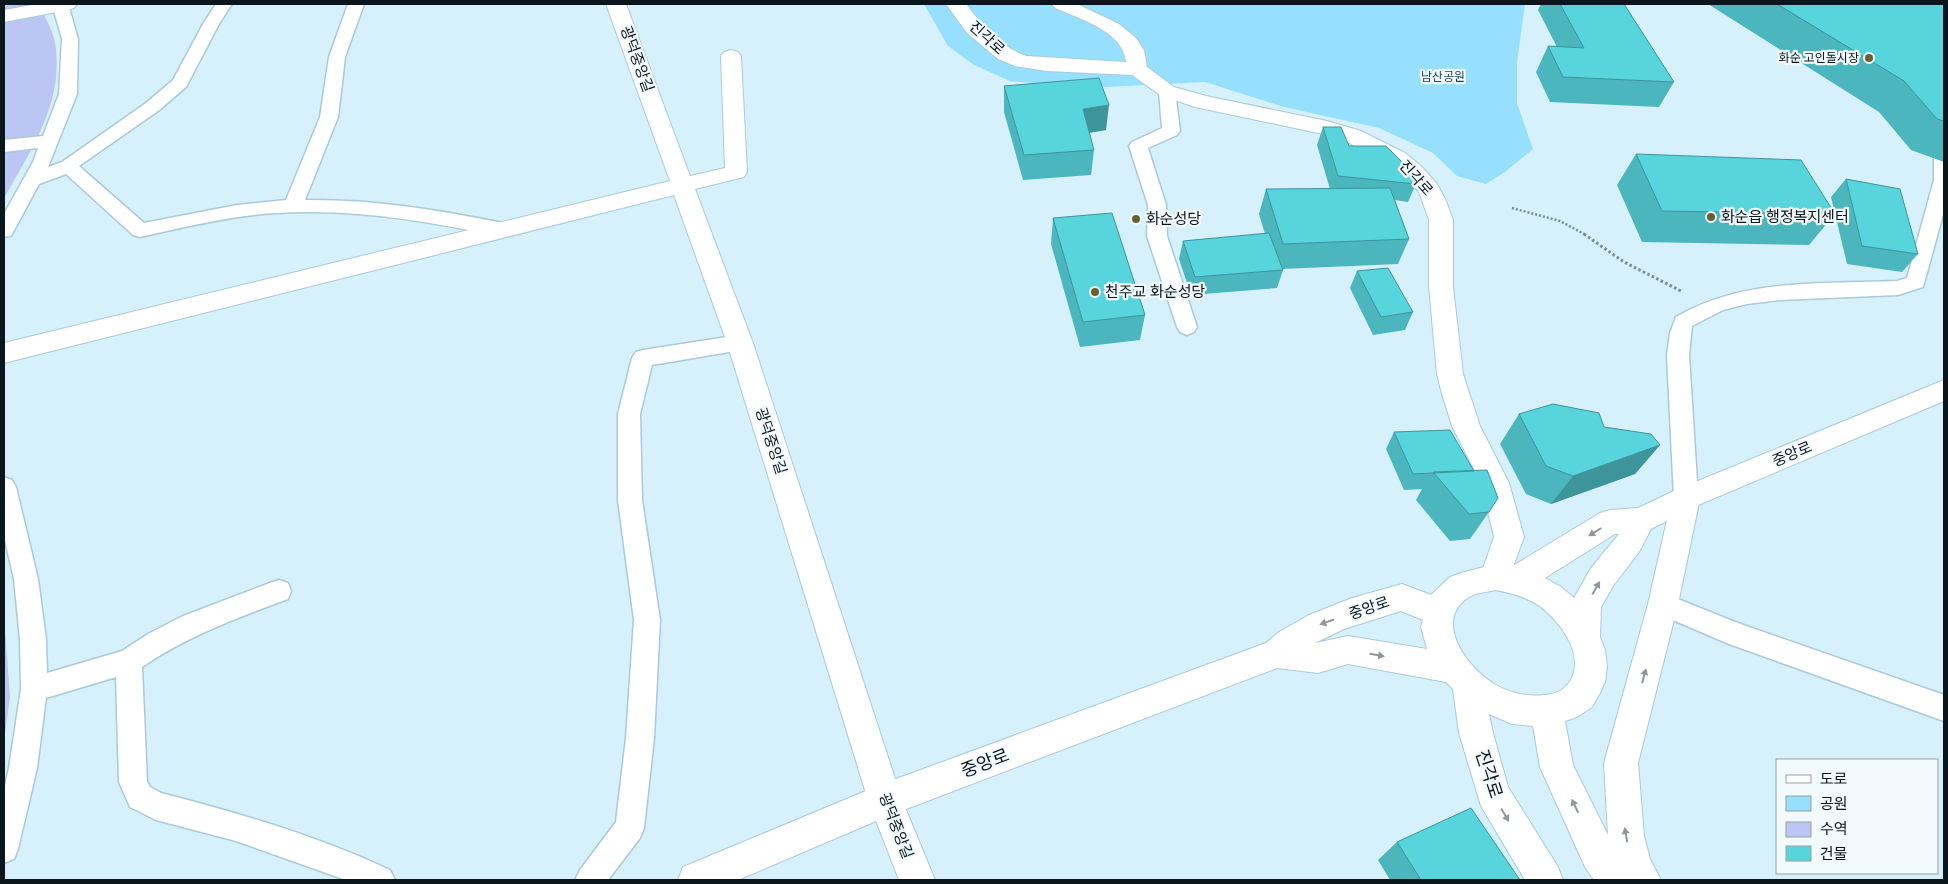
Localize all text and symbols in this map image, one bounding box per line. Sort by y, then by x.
street label: 진각로 [966,17,1008,59]
street label: 광덕중앙길 [617,23,657,95]
place label: 화순 고인돌시장 [1779,51,1859,65]
marker: 화순 고인돌시장 [1863,52,1875,64]
park label: 남산공원 [1421,70,1465,84]
street label: 진각로 [1395,157,1437,199]
place label: 화순읍 행정복지센터 [1721,208,1849,226]
place label: 화순성당 [1146,210,1201,228]
marker: 화순읍 행정복지센터 [1705,211,1717,223]
marker: 화순성당 [1130,213,1142,225]
place label: 천주교 화순성당 [1105,283,1206,301]
marker: 천주교 화순성당 [1089,286,1101,298]
street label: 광덕중앙길 [752,405,790,477]
street label: 중앙로 [1769,438,1815,470]
one-way arrow [1588,527,1601,536]
one-way arrow [1591,582,1600,595]
street label: 중앙로 [1346,593,1392,623]
one-way arrow [1320,619,1335,626]
one-way arrow [1369,652,1385,660]
one-way arrow [1641,669,1649,684]
street label: 중앙로 [958,744,1012,782]
street label: 진각로 [1471,747,1507,801]
legend [1776,759,1938,874]
text: 도로 [1820,770,1848,788]
street label: 광덕중앙길 [875,791,917,861]
text: 공원 [1820,795,1848,813]
one-way arrow [1571,799,1579,813]
one-way arrow [1501,808,1510,821]
text: 수역 [1820,820,1848,838]
one-way arrow [1622,827,1630,843]
text: 건물 [1820,845,1848,863]

